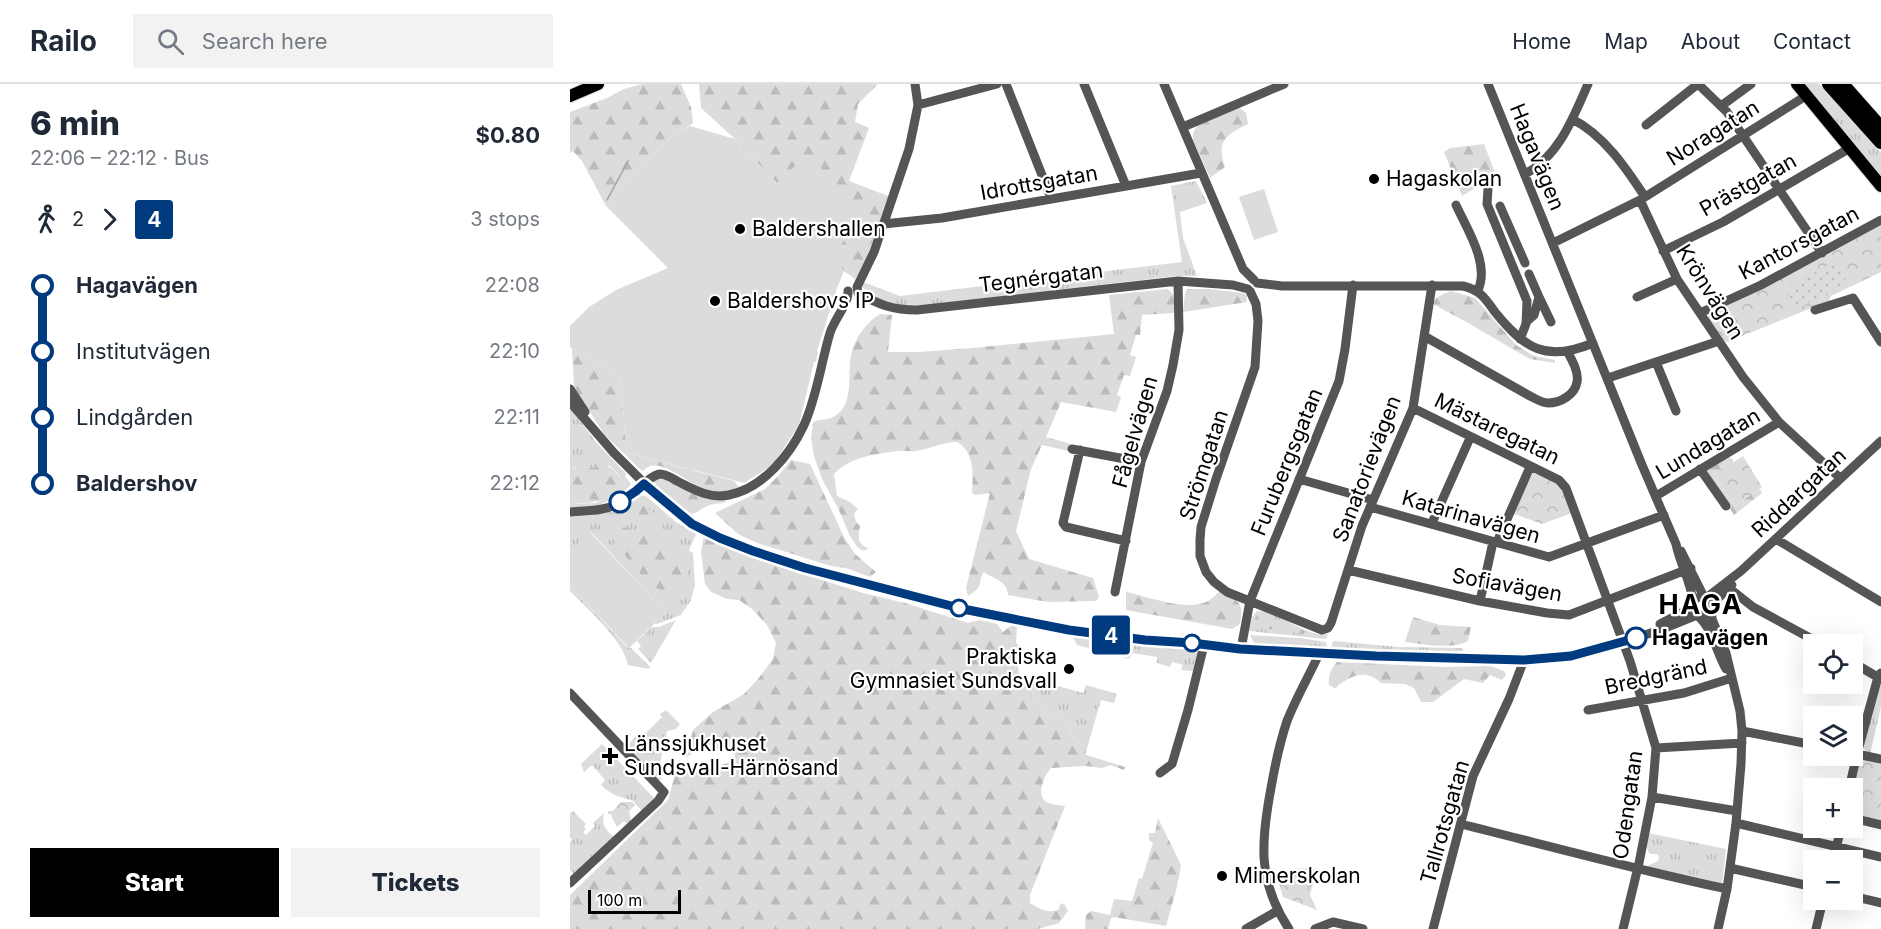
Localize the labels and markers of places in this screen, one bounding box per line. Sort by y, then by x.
place label: Hagaskolan [1386,166,1502,191]
marker: Hagaskolan [1367,172,1381,186]
place label: Baldershallen [752,216,886,241]
marker: Baldershallen [733,222,747,236]
place label: Baldershovs IP [727,288,874,313]
marker: Baldershovs IP [708,294,722,308]
unlabelled marker [609,491,631,513]
unlabelled marker [950,599,968,617]
place label: Hagavägen [1652,625,1768,650]
marker: Hagavägen [1625,627,1647,649]
unlabelled marker [1183,634,1201,652]
place label: Praktiska Gymnasiet Sundsvall [850,644,1057,693]
marker: Praktiska Gymnasiet Sundsvall [1062,662,1076,676]
place label: Länssjukhuset Sundsvall-Härnösand [624,731,838,780]
marker: Länssjukhuset Sundsvall-Härnösand [601,747,619,765]
place label: Mimerskolan [1234,863,1361,888]
marker: Mimerskolan [1215,869,1229,883]

